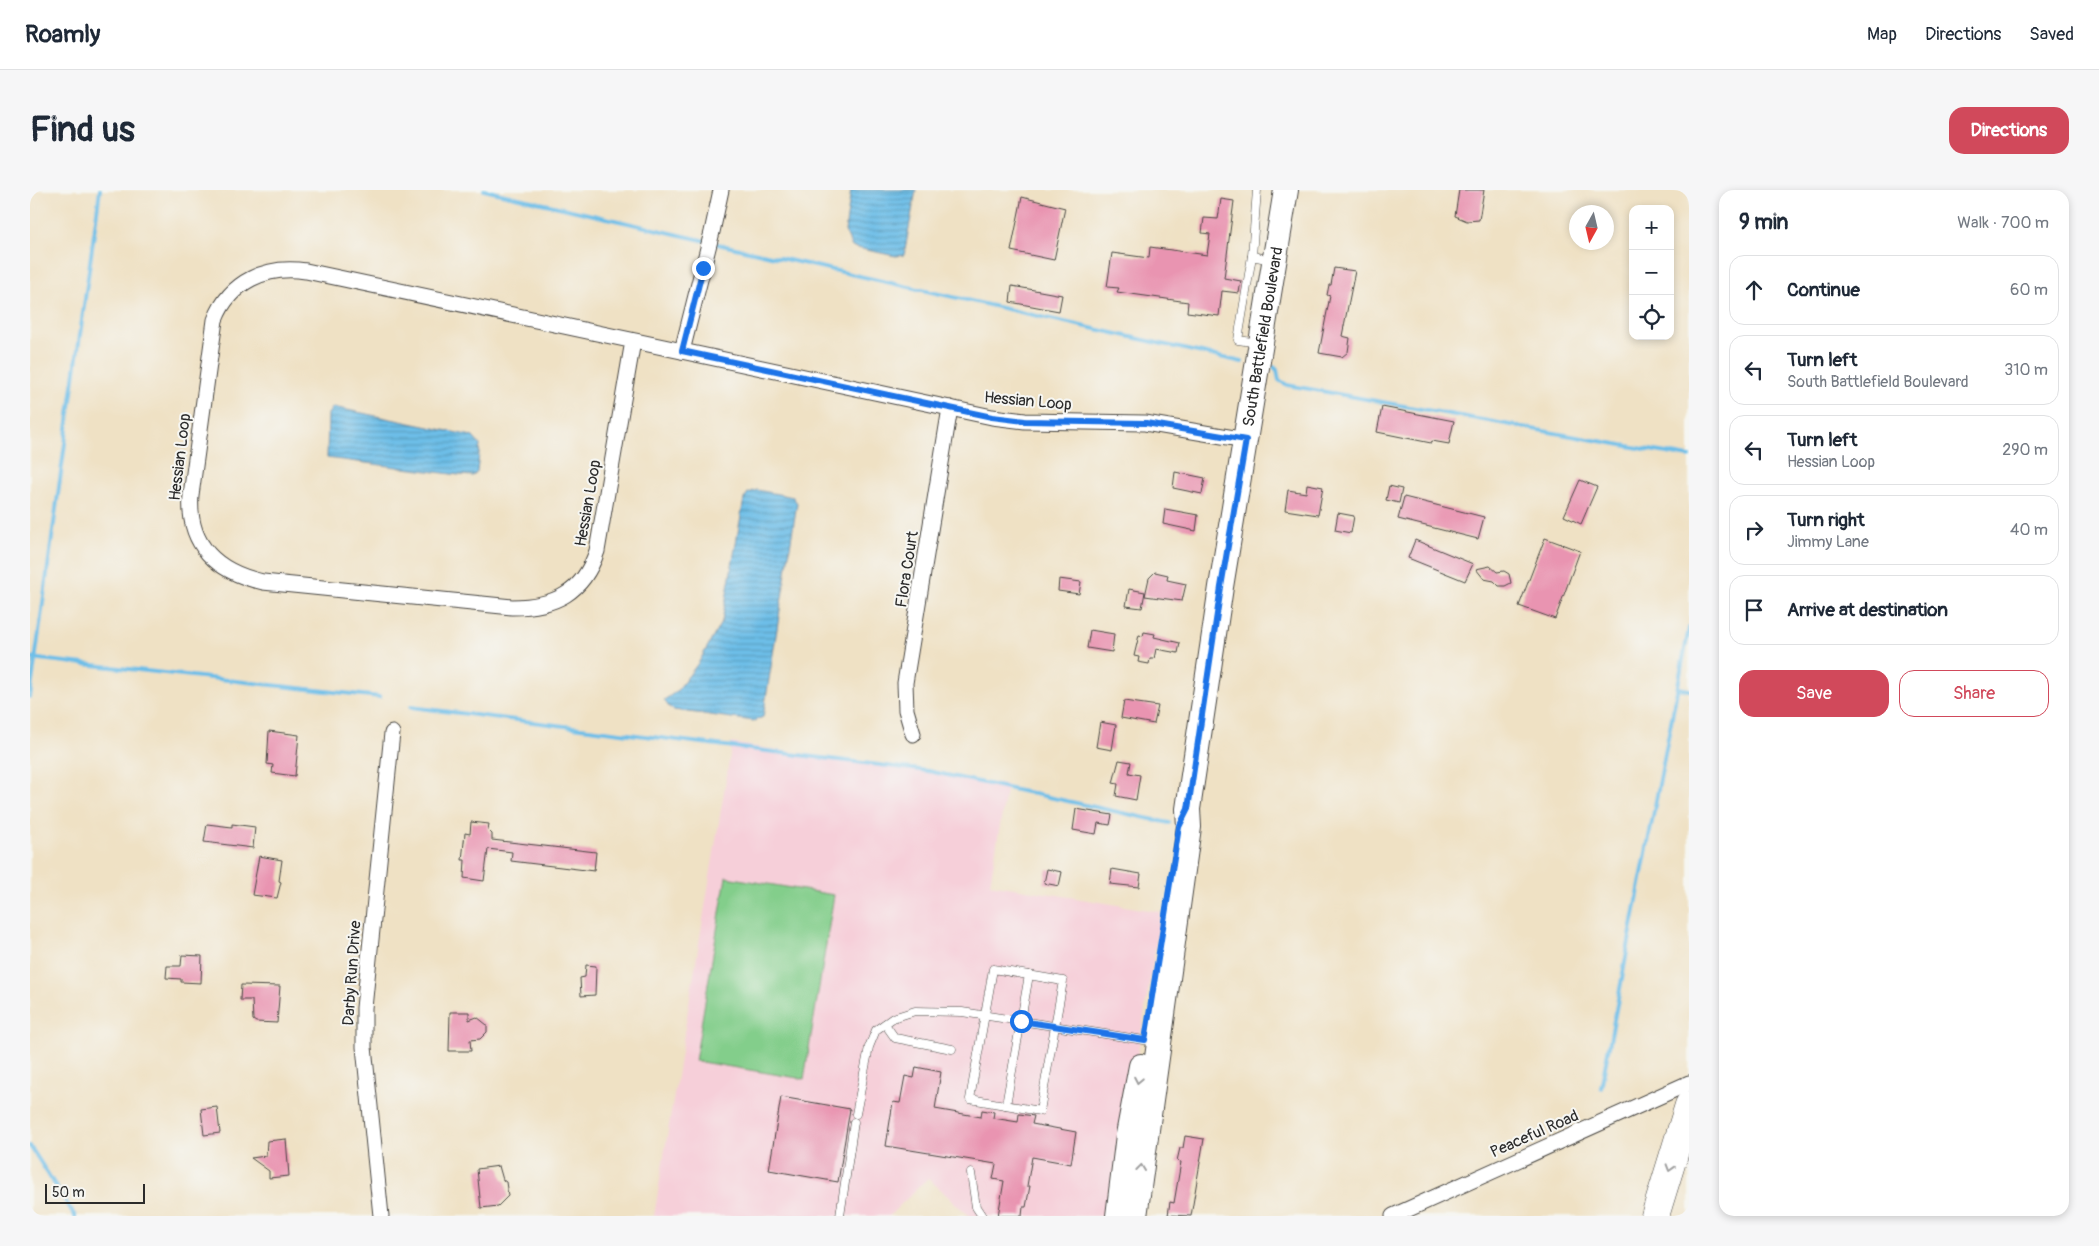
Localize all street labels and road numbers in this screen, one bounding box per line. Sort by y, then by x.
street label: South Battlefield Boulevard [1238,245,1288,428]
street label: Hessian Loop [983,387,1073,415]
street label: Hessian Loop [165,412,195,502]
street label: Hessian Loop [571,458,605,548]
street label: Flora Court [891,529,923,609]
street label: Darby Run Drive [338,920,366,1026]
street label: Peaceful Road [1487,1106,1582,1162]

